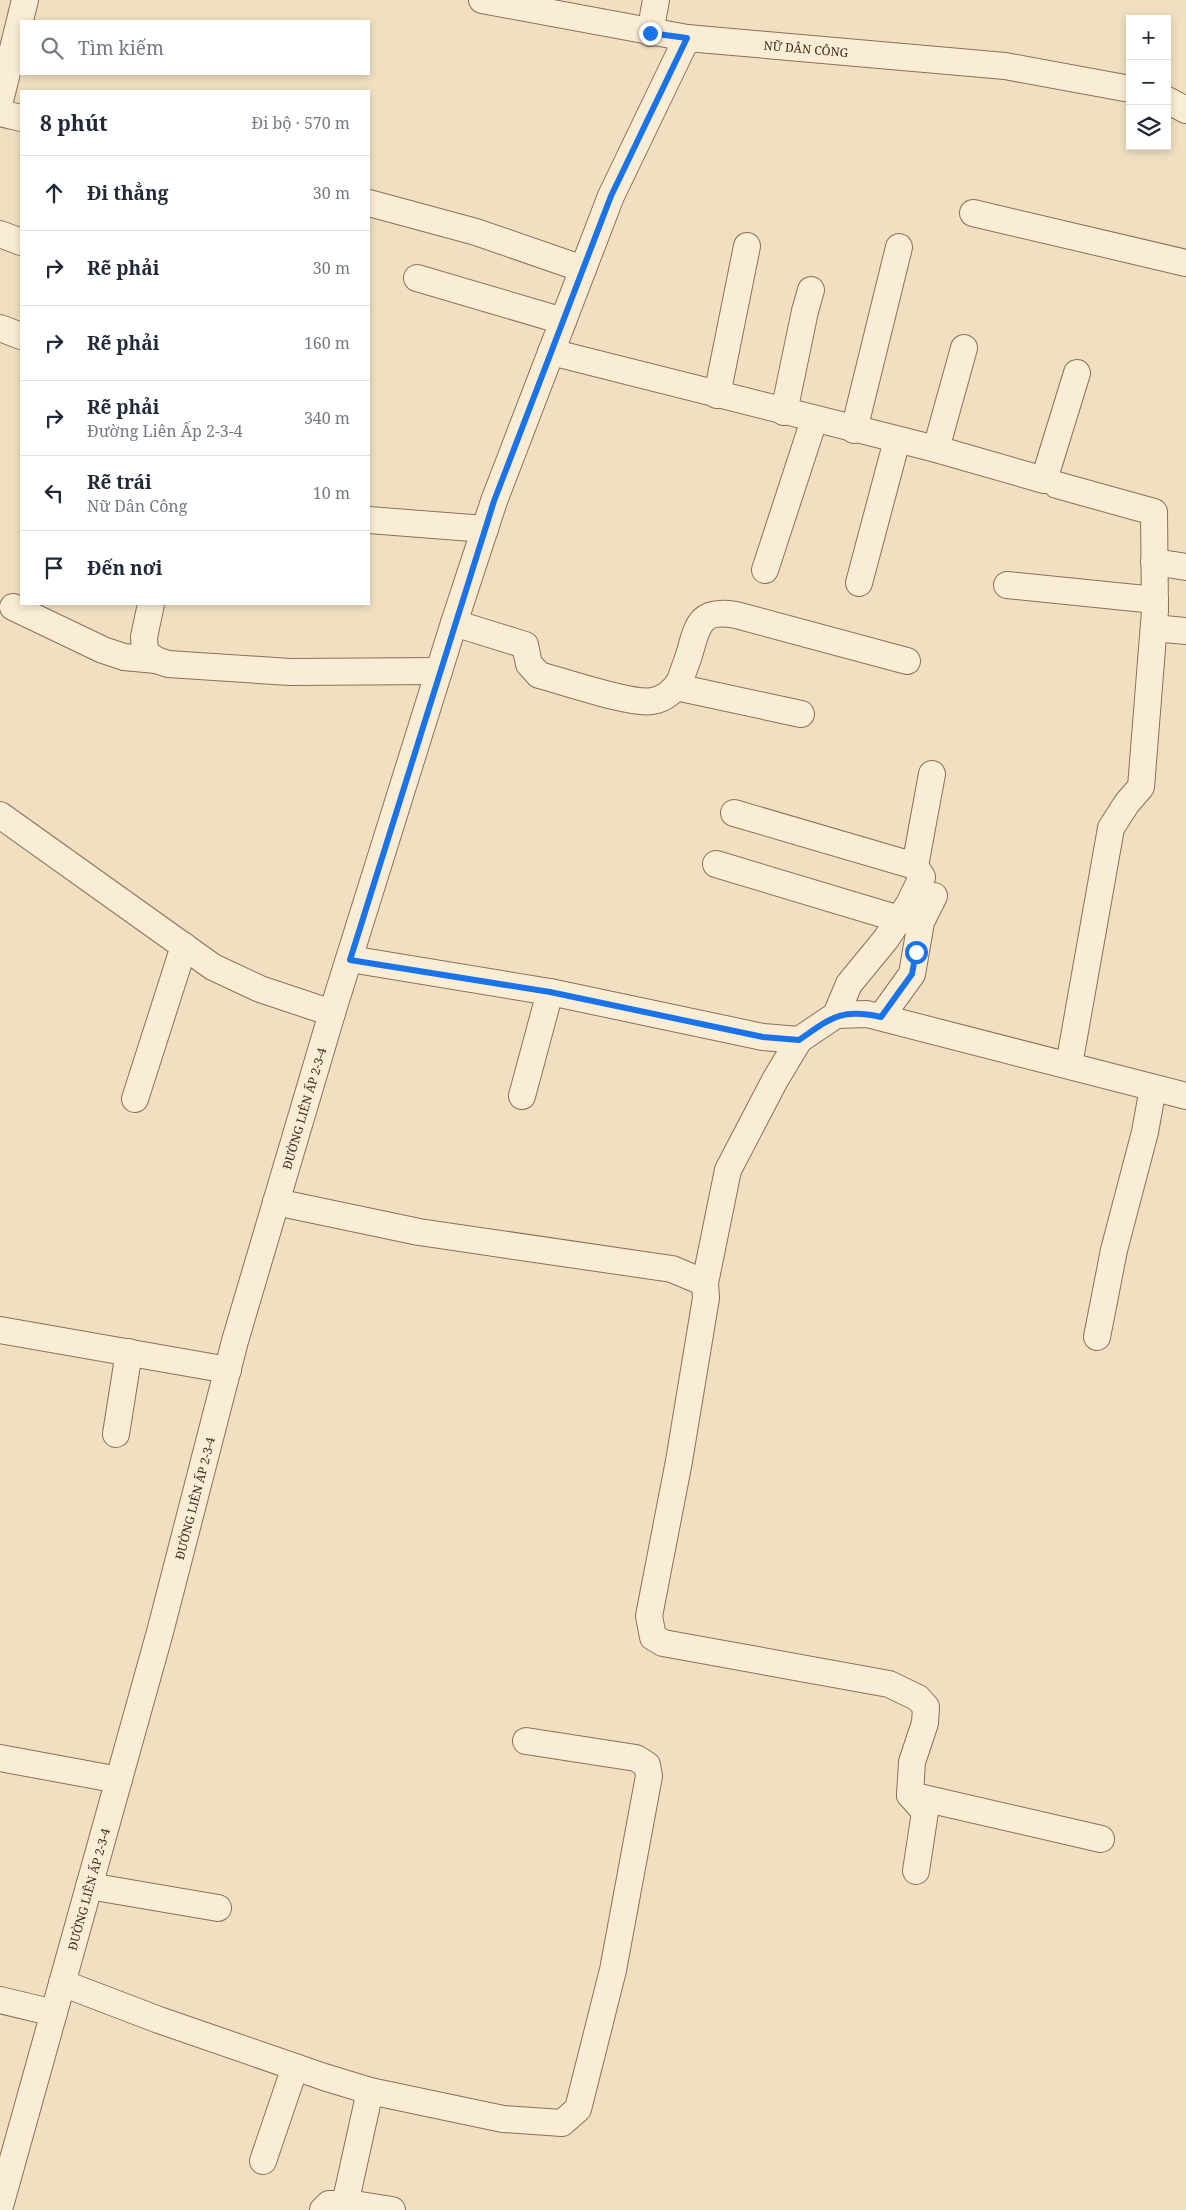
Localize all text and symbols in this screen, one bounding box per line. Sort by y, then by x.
map controls [1126,15,1171,150]
button: + [1126,15,1171,60]
search box [20,20,370,75]
route end [639,22,662,45]
icon: search [38,34,66,62]
text: Tìm kiếm [78,35,164,61]
street label: NỮ DÂN CÔNG [763,36,849,61]
button: − [1126,60,1171,105]
button: layers [1126,105,1171,150]
text: 8 phút [40,109,107,137]
text: Đi bộ · 570 m [252,112,350,134]
icon: ahead [40,179,68,207]
text: Đi thẳng [87,180,168,206]
text: 30 m [313,182,350,204]
icon: right [40,254,68,282]
text: Rẽ phải [87,255,159,281]
text: 30 m [313,257,350,279]
icon: right [40,329,68,357]
text: Rẽ phải [87,330,159,356]
text: 160 m [304,332,350,354]
text: Rẽ phải [87,394,159,420]
icon: right [40,404,68,432]
text: 340 m [304,407,350,429]
text: Đường Liên Ấp 2-3-4 [87,420,243,442]
text: Rẽ trái [87,469,152,495]
icon: left [40,479,68,507]
text: 10 m [313,482,350,504]
text: Nữ Dân Công [87,495,187,517]
icon: arrive [40,554,68,582]
text: Đến nơi [87,555,163,581]
route start [905,941,928,964]
street label: ĐƯỜNG LIÊN ẤP 2-3-4 [278,1045,330,1171]
street label: ĐƯỜNG LIÊN ẤP 2-3-4 [170,1435,219,1561]
street label: ĐƯỜNG LIÊN ẤP 2-3-4 [63,1826,114,1952]

